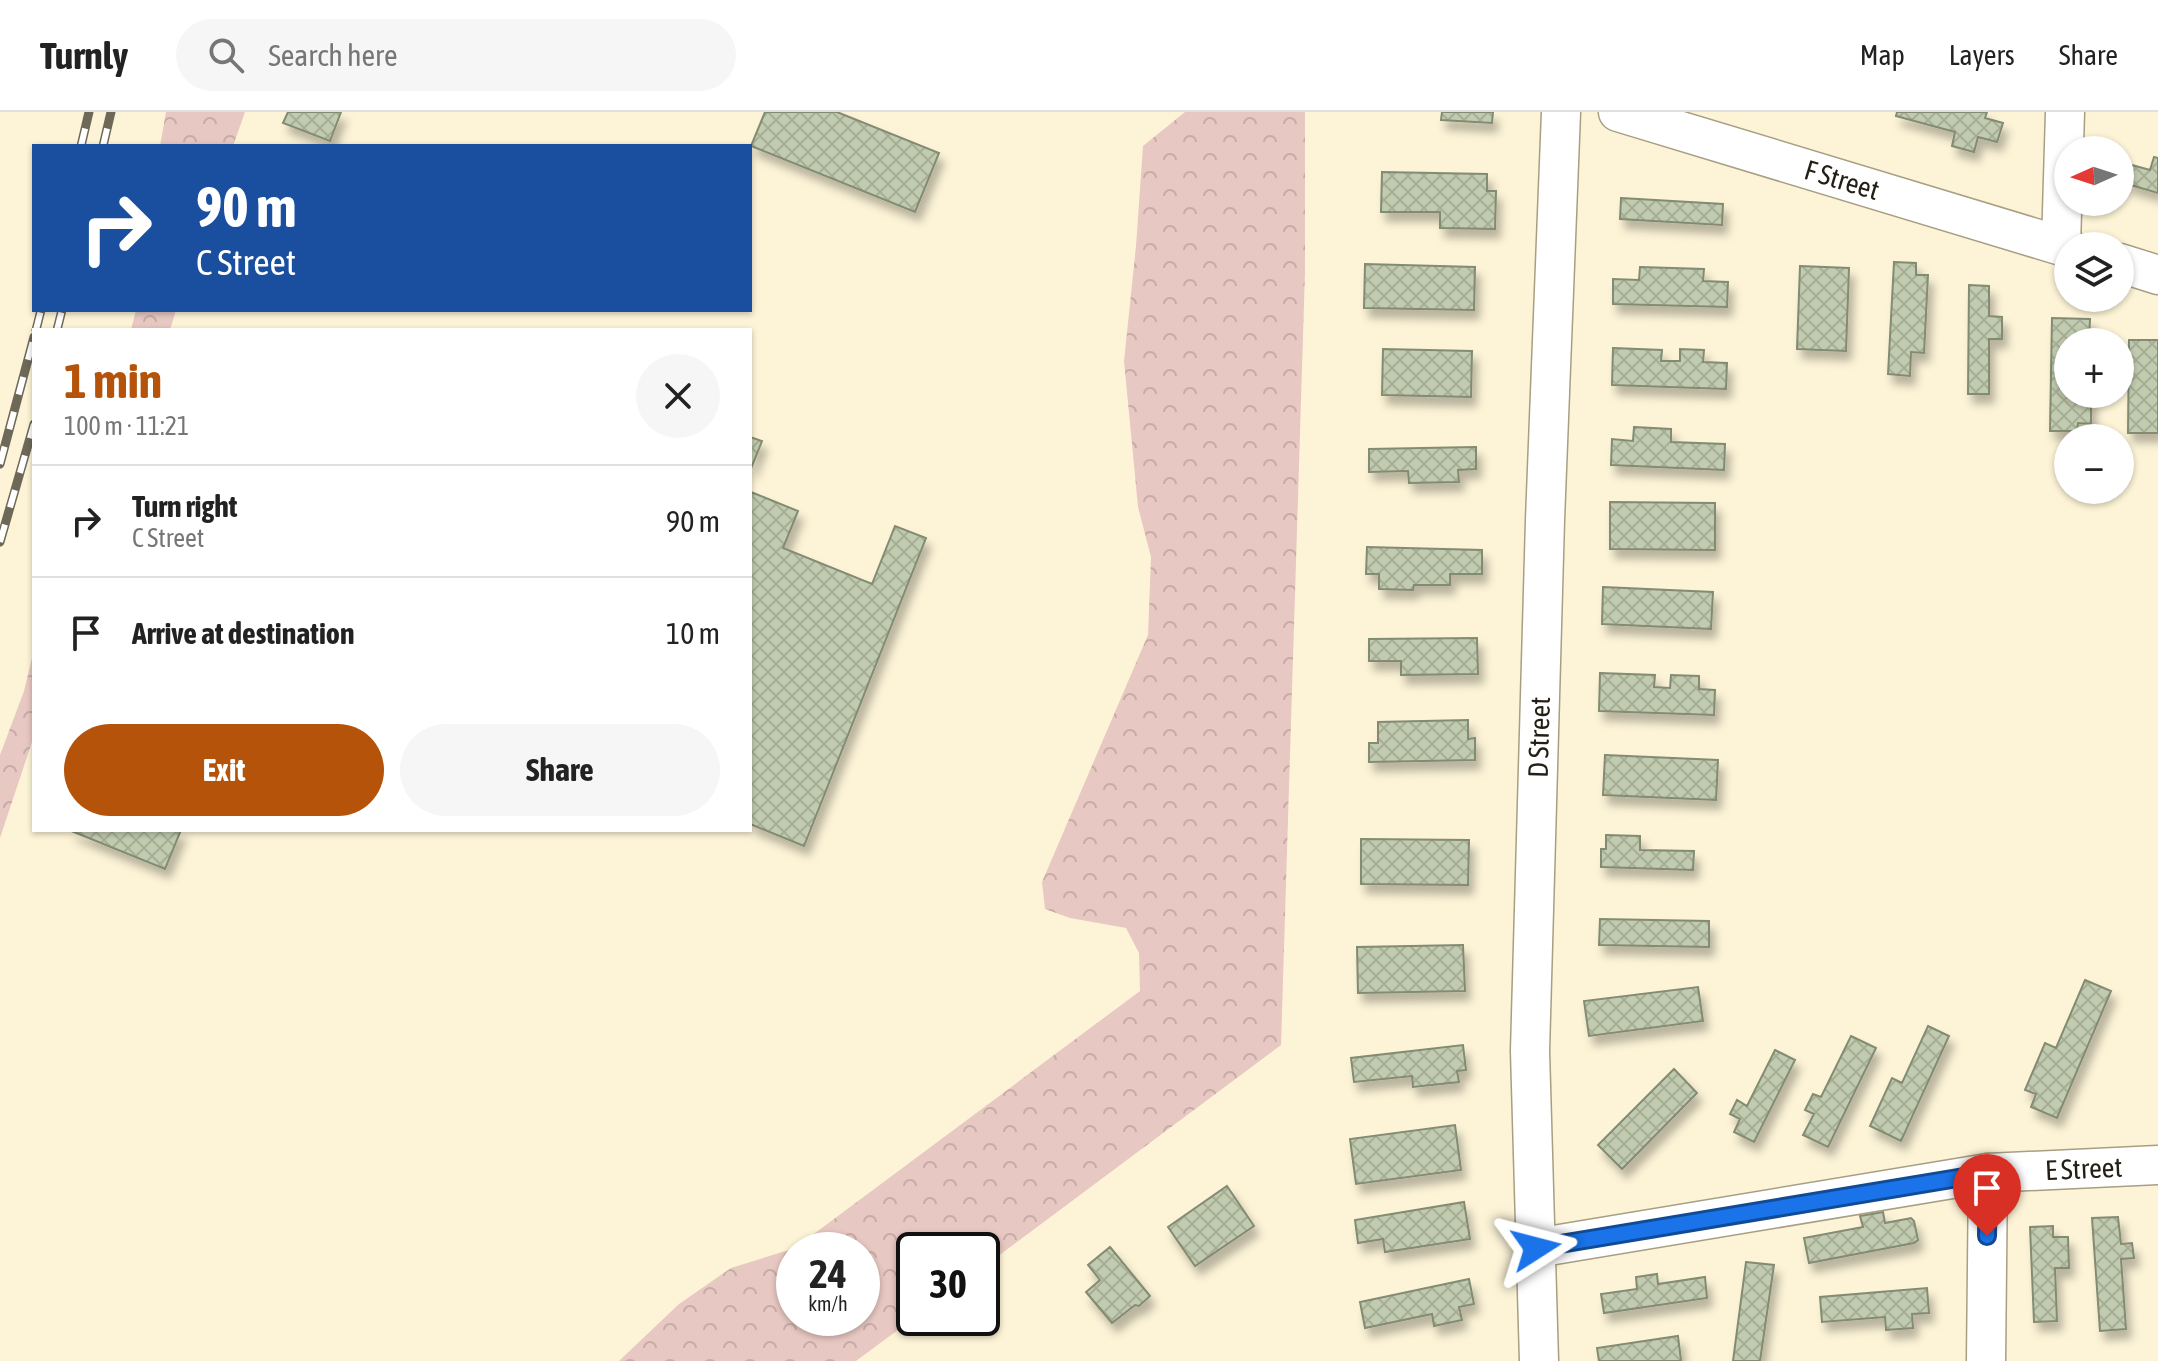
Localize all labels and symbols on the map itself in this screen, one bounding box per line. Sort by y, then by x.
north arrow [2054,136,2134,216]
street label: F Street [1801,153,1883,206]
street label: D Street [1522,696,1556,778]
street label: E Street [2044,1151,2123,1186]
pin [1953,1154,2021,1236]
position arrow [1494,1206,1578,1290]
speed limit sign: 30 [896,1232,1000,1336]

